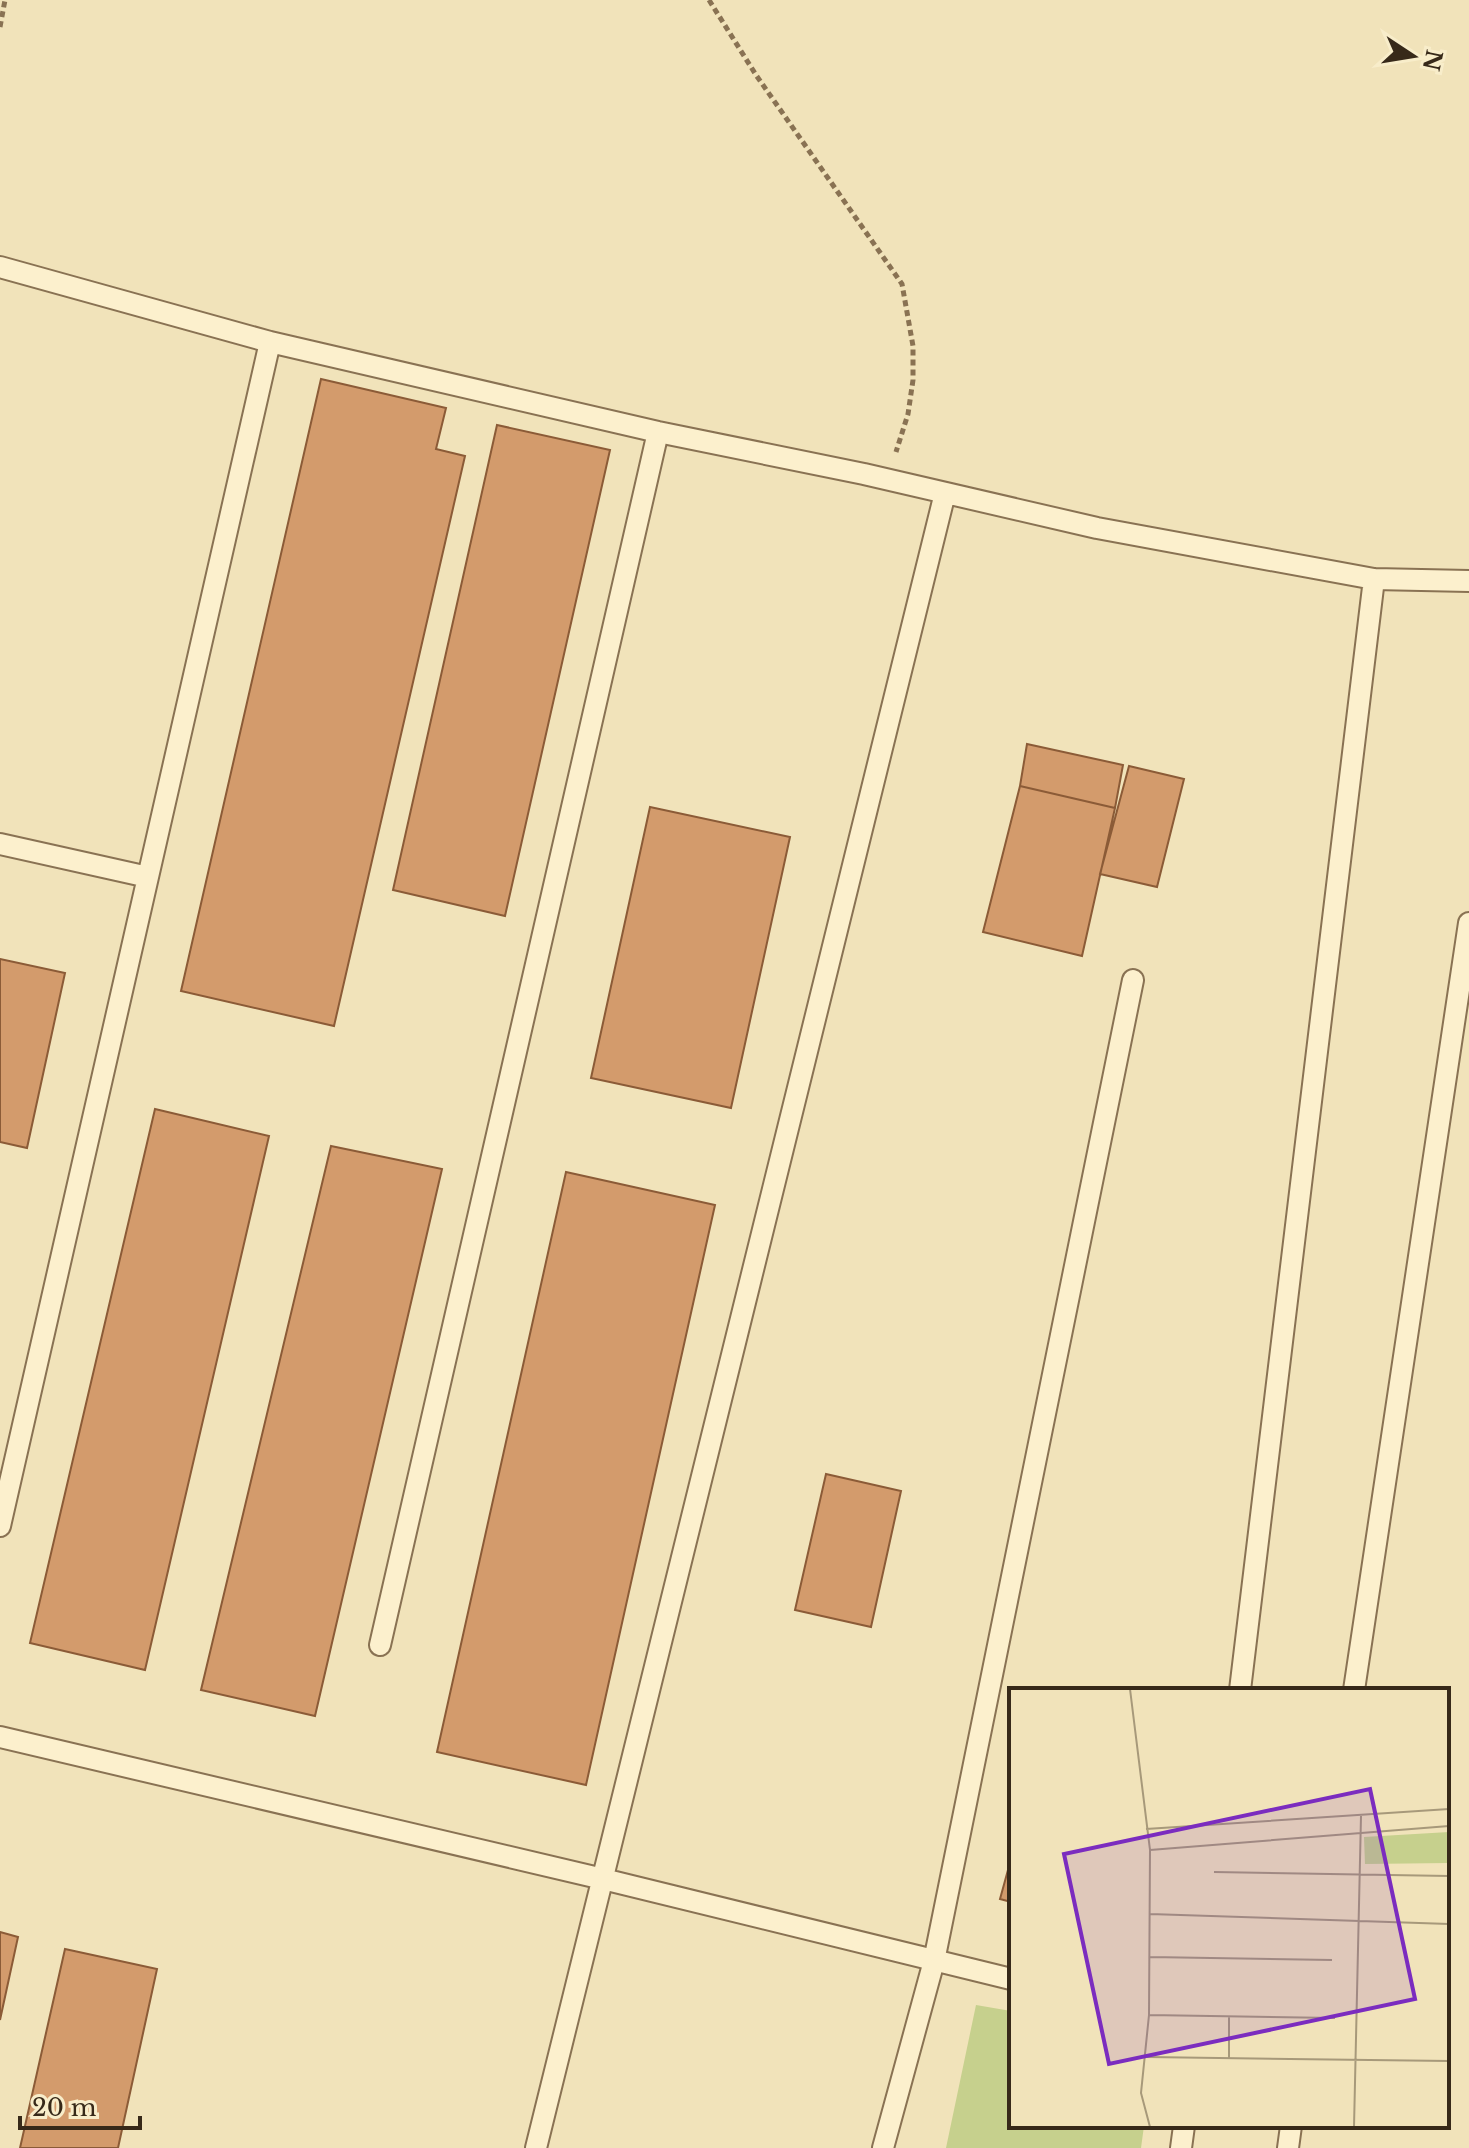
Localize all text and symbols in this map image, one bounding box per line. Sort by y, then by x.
north arrow [1373,16,1453,96]
text: N [1417,47,1447,73]
inset map [1009,1688,1449,2128]
scale bar [20,2080,140,2130]
text: 20 m [32,2093,97,2122]

